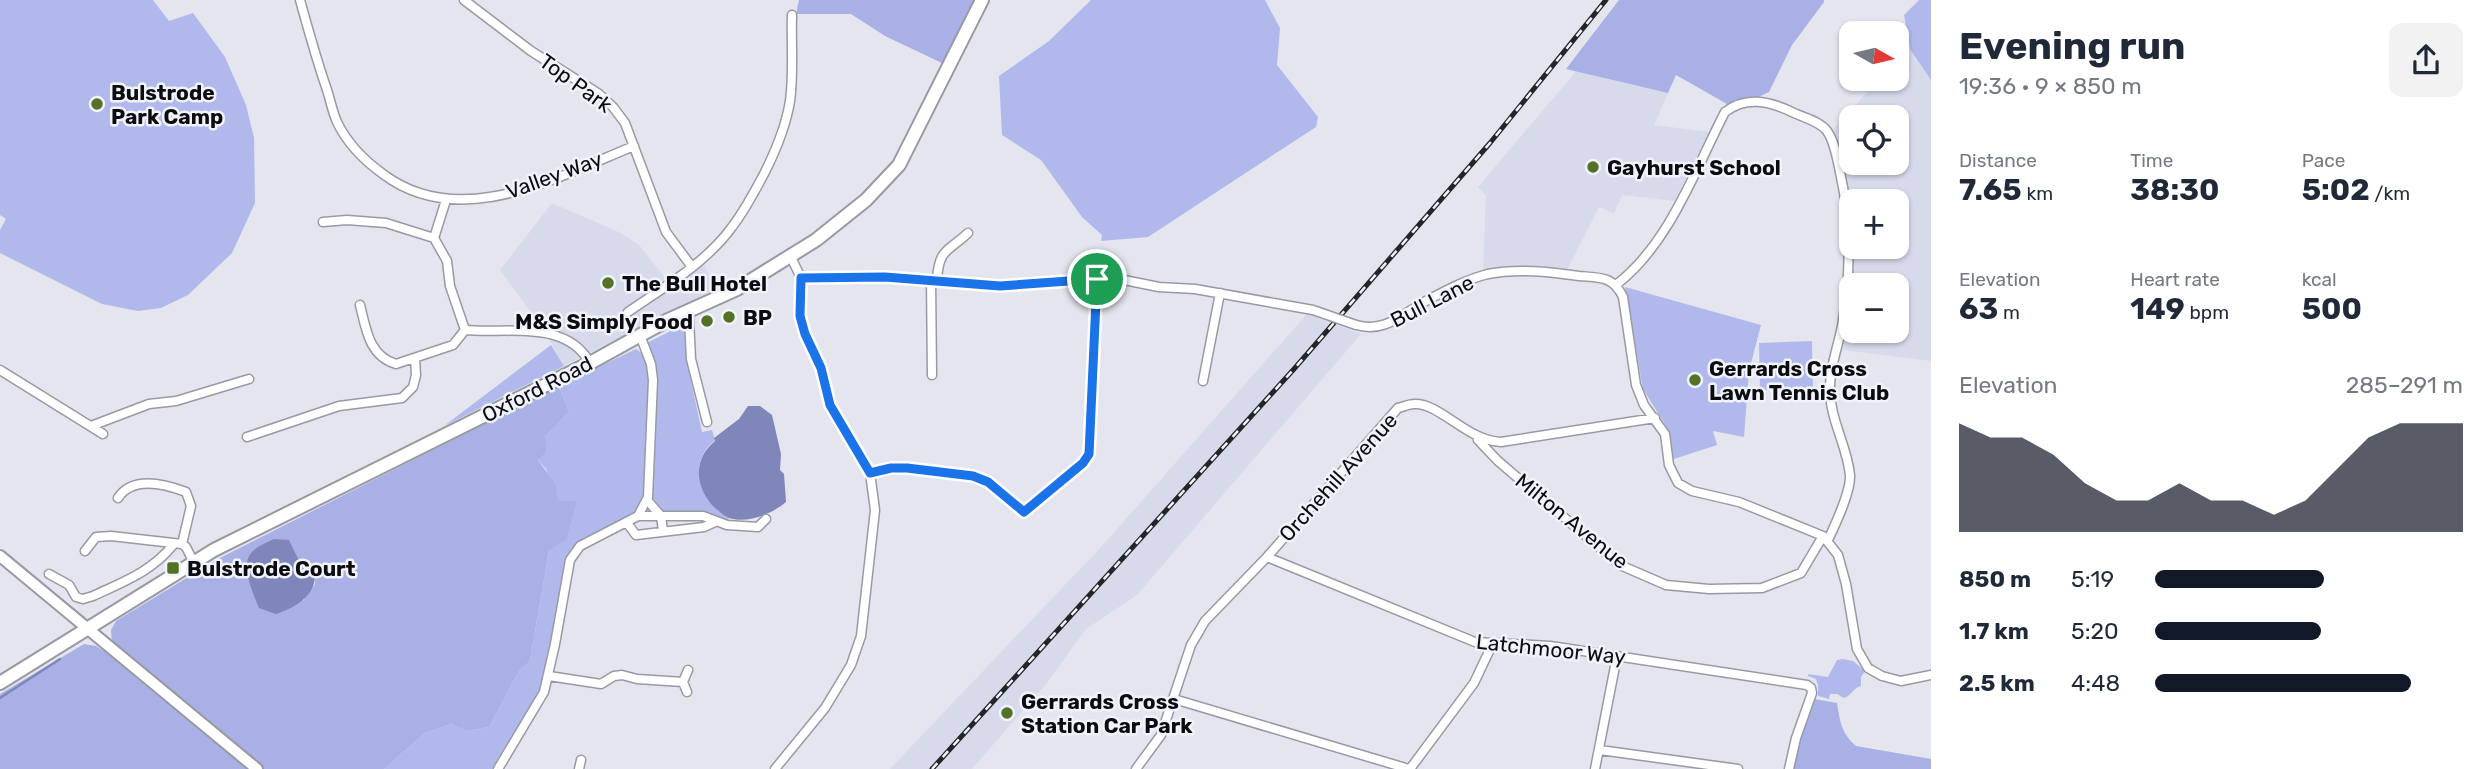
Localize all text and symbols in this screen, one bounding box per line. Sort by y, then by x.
north arrow [1839,21,1909,91]
map controls [1839,21,1909,343]
text: Evening run [1959,23,2185,69]
button: share [2389,23,2463,97]
street label: Top Park [535,48,617,118]
text: 19:36 · 9 × 850 m [1959,72,2142,100]
place label: Bulstrode Park Camp [111,80,223,129]
marker: Bulstrode Park Camp [89,96,105,112]
button: locate [1839,105,1909,175]
street label: Valley Way [502,146,606,204]
text: Distance [1959,149,2037,172]
text: Time [2130,149,2173,172]
text: Pace [2302,149,2345,172]
place label: Gayhurst School [1607,155,1781,180]
marker: Gayhurst School [1585,159,1601,175]
text: 7.65 [1959,172,2022,208]
text: 38:30 [2130,172,2219,208]
text: 5:02 [2302,172,2370,208]
text: km [2022,182,2053,205]
text: /km [2370,182,2410,205]
button: + [1839,189,1909,259]
pin [1067,249,1127,309]
icon: arrive [1078,260,1116,298]
text: Elevation [1959,268,2040,291]
text: Heart rate [2130,268,2220,291]
text: kcal [2302,268,2337,291]
street label: Bull Lane [1386,269,1478,333]
place label: The Bull Hotel [622,271,767,296]
button: − [1839,273,1909,343]
marker: The Bull Hotel [600,275,616,291]
text: 63 [1959,291,1998,327]
text: 149 [2130,291,2185,327]
text: 500 [2302,291,2362,327]
text: m [1998,301,2020,324]
text: bpm [2185,301,2229,324]
place label: BP [743,305,772,330]
place label: M&S Simply Food [515,309,693,334]
marker: BP [721,309,737,325]
marker: M&S Simply Food [699,313,715,329]
street label: Oxford Road [478,350,596,428]
place label: Gerrards Cross Lawn Tennis Club [1709,356,1889,405]
text: Elevation [1959,371,2058,399]
text: 285–291 m [2346,371,2463,399]
marker: Gerrards Cross Lawn Tennis Club [1687,372,1703,388]
street label: Orchehill Avenue [1274,408,1402,546]
street label: Milton Avenue [1511,468,1633,574]
place label: Bulstrode Court [187,556,356,581]
marker: Bulstrode Court [165,560,181,576]
text: 850 m [1959,565,2031,593]
text: 5:19 [2071,565,2114,593]
text: 1.7 km [1959,617,2029,645]
text: 5:20 [2071,617,2119,645]
street label: Latchmoor Way [1475,629,1627,669]
text: 2.5 km [1959,669,2035,697]
text: 4:48 [2071,669,2120,697]
place label: Gerrards Cross Station Car Park [1021,689,1193,738]
marker: Gerrards Cross Station Car Park [999,705,1015,721]

